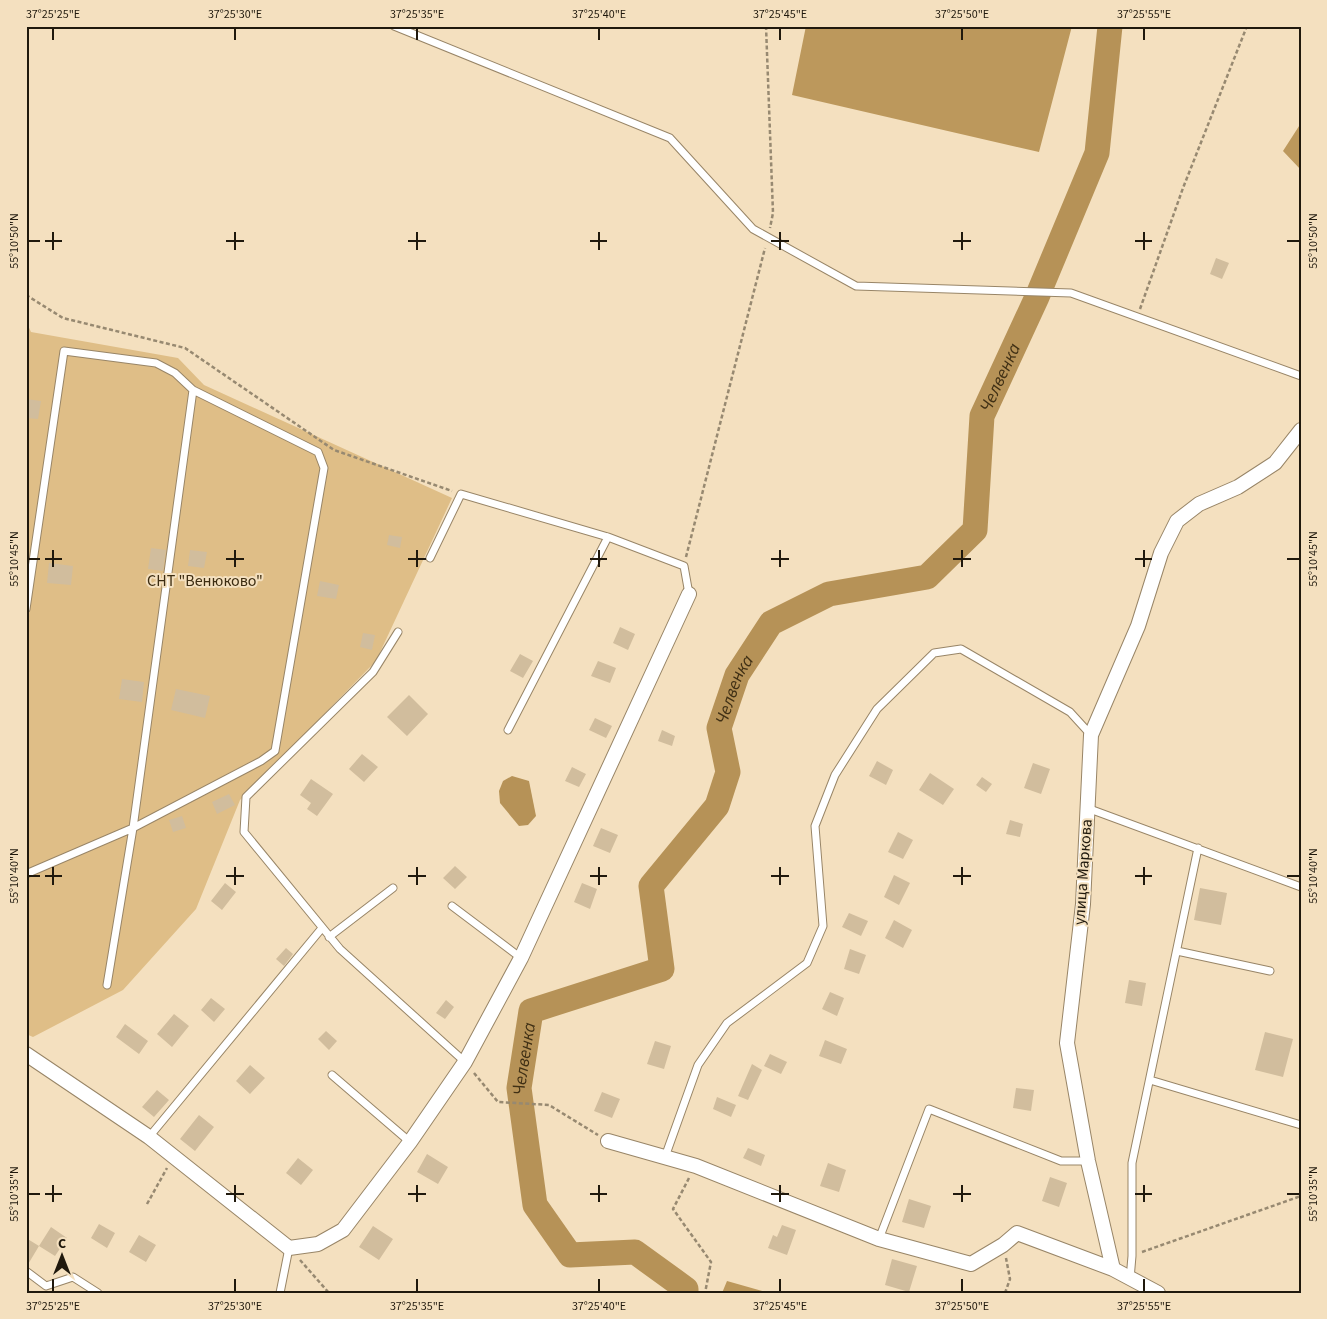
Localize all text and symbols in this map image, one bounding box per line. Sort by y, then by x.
text: 37°25'25"E [26,6,80,23]
text: 37°25'30"E [208,6,262,23]
text: 37°25'35"E [390,6,444,23]
text: 37°25'40"E [572,6,626,23]
text: 37°25'45"E [753,6,807,23]
text: 37°25'50"E [935,6,989,23]
text: 37°25'55"E [1117,6,1171,23]
text: 55°10'50"N [6,213,23,269]
text: 55°10'50"N [1305,213,1322,269]
water label: Челвенка [973,339,1027,416]
text: 55°10'45"N [6,531,23,587]
text: 55°10'45"N [1305,531,1322,587]
park label: СНТ "Венюково" [147,570,263,592]
water label: Челвенка [709,650,760,728]
street label: улица Маркова [1068,818,1098,926]
text: 55°10'40"N [6,848,23,904]
text: 55°10'40"N [1305,848,1322,904]
water label: Челвенка [506,1020,542,1096]
text: 55°10'35"N [6,1166,23,1222]
text: 55°10'35"N [1305,1166,1322,1222]
north arrow [38,1232,88,1282]
text: С [58,1234,66,1254]
text: 37°25'25"E [26,1298,80,1315]
text: 37°25'30"E [208,1298,262,1315]
text: 37°25'35"E [390,1298,444,1315]
text: 37°25'40"E [572,1298,626,1315]
text: 37°25'45"E [753,1298,807,1315]
text: 37°25'50"E [935,1298,989,1315]
text: 37°25'55"E [1117,1298,1171,1315]

